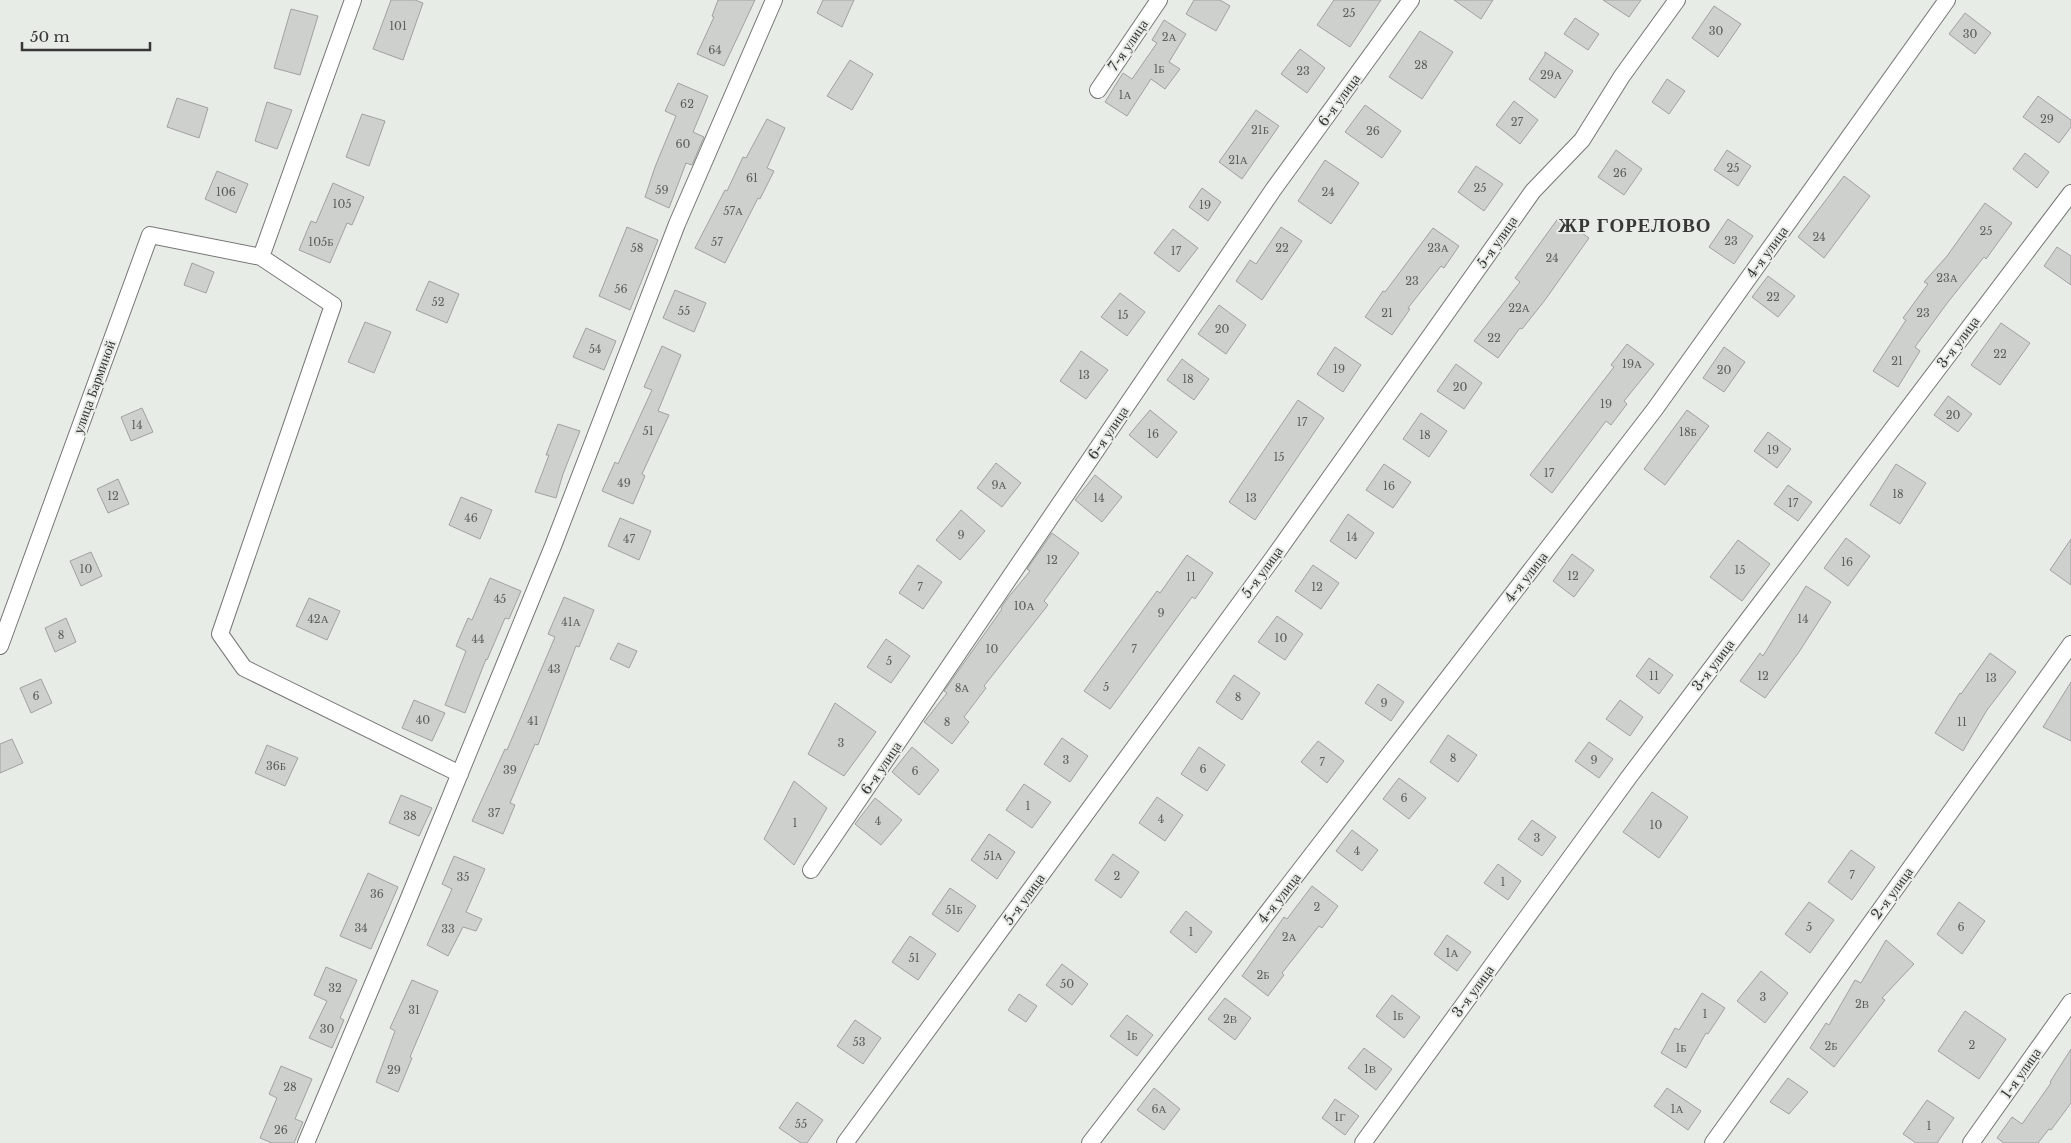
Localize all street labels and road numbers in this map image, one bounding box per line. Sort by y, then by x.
street label: 7-я улица [1104,15,1152,74]
street label: 6-я улица [1314,70,1365,130]
street label: 5-я улица [1473,212,1522,272]
street label: 4-я улица [1742,222,1792,281]
street label: 3-я улица [1933,312,1984,371]
street label: улица Барминой [69,337,119,436]
street label: 6-я улица [1084,402,1133,463]
street label: 5-я улица [1237,542,1287,601]
street label: 4-я улица [1501,547,1552,606]
street label: 3-я улица [1688,635,1739,694]
street label: 6-я улица [857,737,906,798]
street label: 2-я улица [1867,863,1917,923]
street label: 4-я улица [1254,868,1305,927]
street label: 5-я улица [999,869,1049,928]
street label: 3-я улица [1448,961,1498,1021]
street label: 1-я улица [1997,1044,2045,1102]

